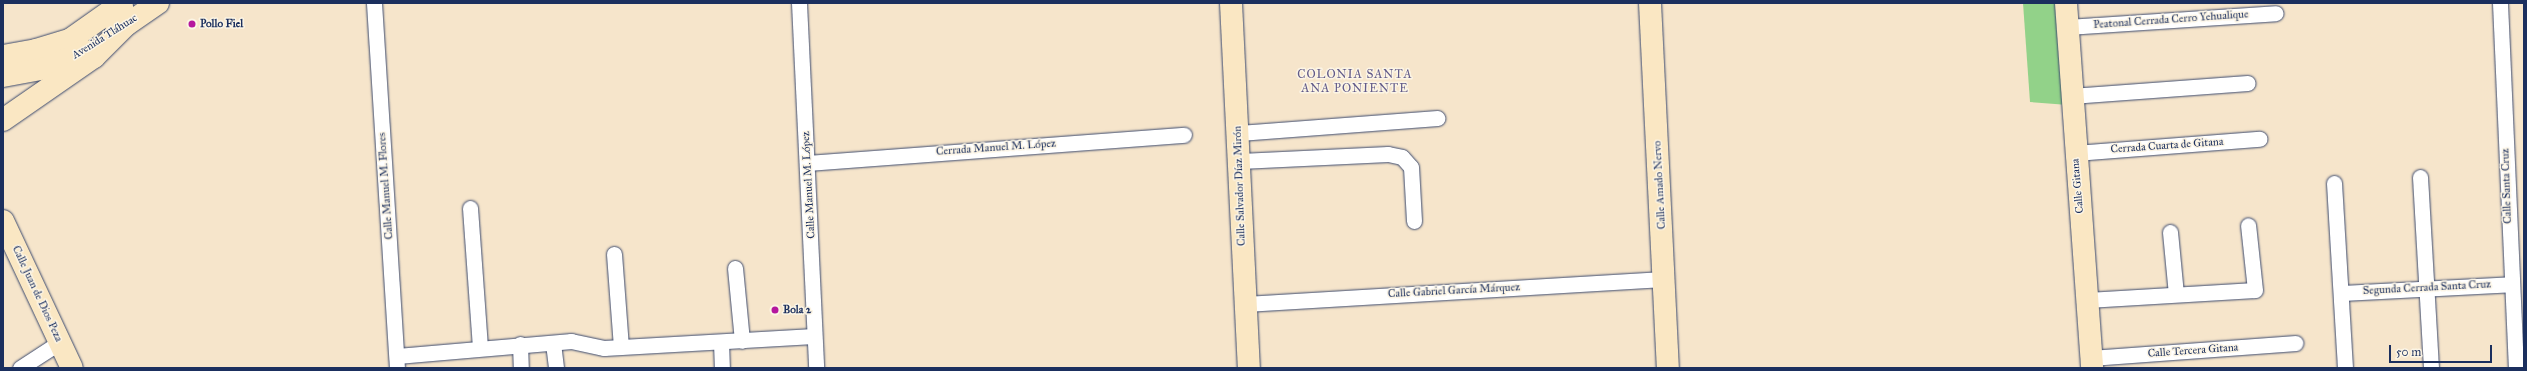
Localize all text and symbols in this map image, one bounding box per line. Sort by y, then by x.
street label: Peatonal Cerrada Cerro Yehualique [2093,8,2249,32]
street label: Avenida Tláhuac [70,12,140,62]
place label: Pollo Fiel [200,17,243,31]
marker: Pollo Fiel [187,19,197,29]
district label: COLONIA SANTA ANA PONIENTE [1297,68,1413,96]
street label: Calle Salvador Díaz Mirón [1231,126,1249,246]
street label: Calle Manuel M. López [800,131,818,239]
street label: Calle Manuel M. Flores [376,132,396,240]
street label: Cerrada Cuarta de Gitana [2110,135,2224,157]
street label: Cerrada Manuel M. López [936,137,1056,159]
street label: Calle Amado Nervo [1651,140,1669,230]
street label: Calle Santa Cruz [2499,148,2515,224]
street label: Calle Gitana [2069,158,2087,214]
street label: Calle Juan de Dios Peza [9,244,65,344]
street label: Segunda Cerrada Santa Cruz [2363,278,2491,298]
street label: Calle Gabriel García Márquez [1388,281,1520,301]
place label: Bola 2 [783,303,811,317]
marker: Bola 2 [770,305,780,315]
scale bar [2391,337,2494,363]
street label: Calle Tercera Gitana [2147,341,2239,361]
text: 50 m [2396,345,2421,359]

